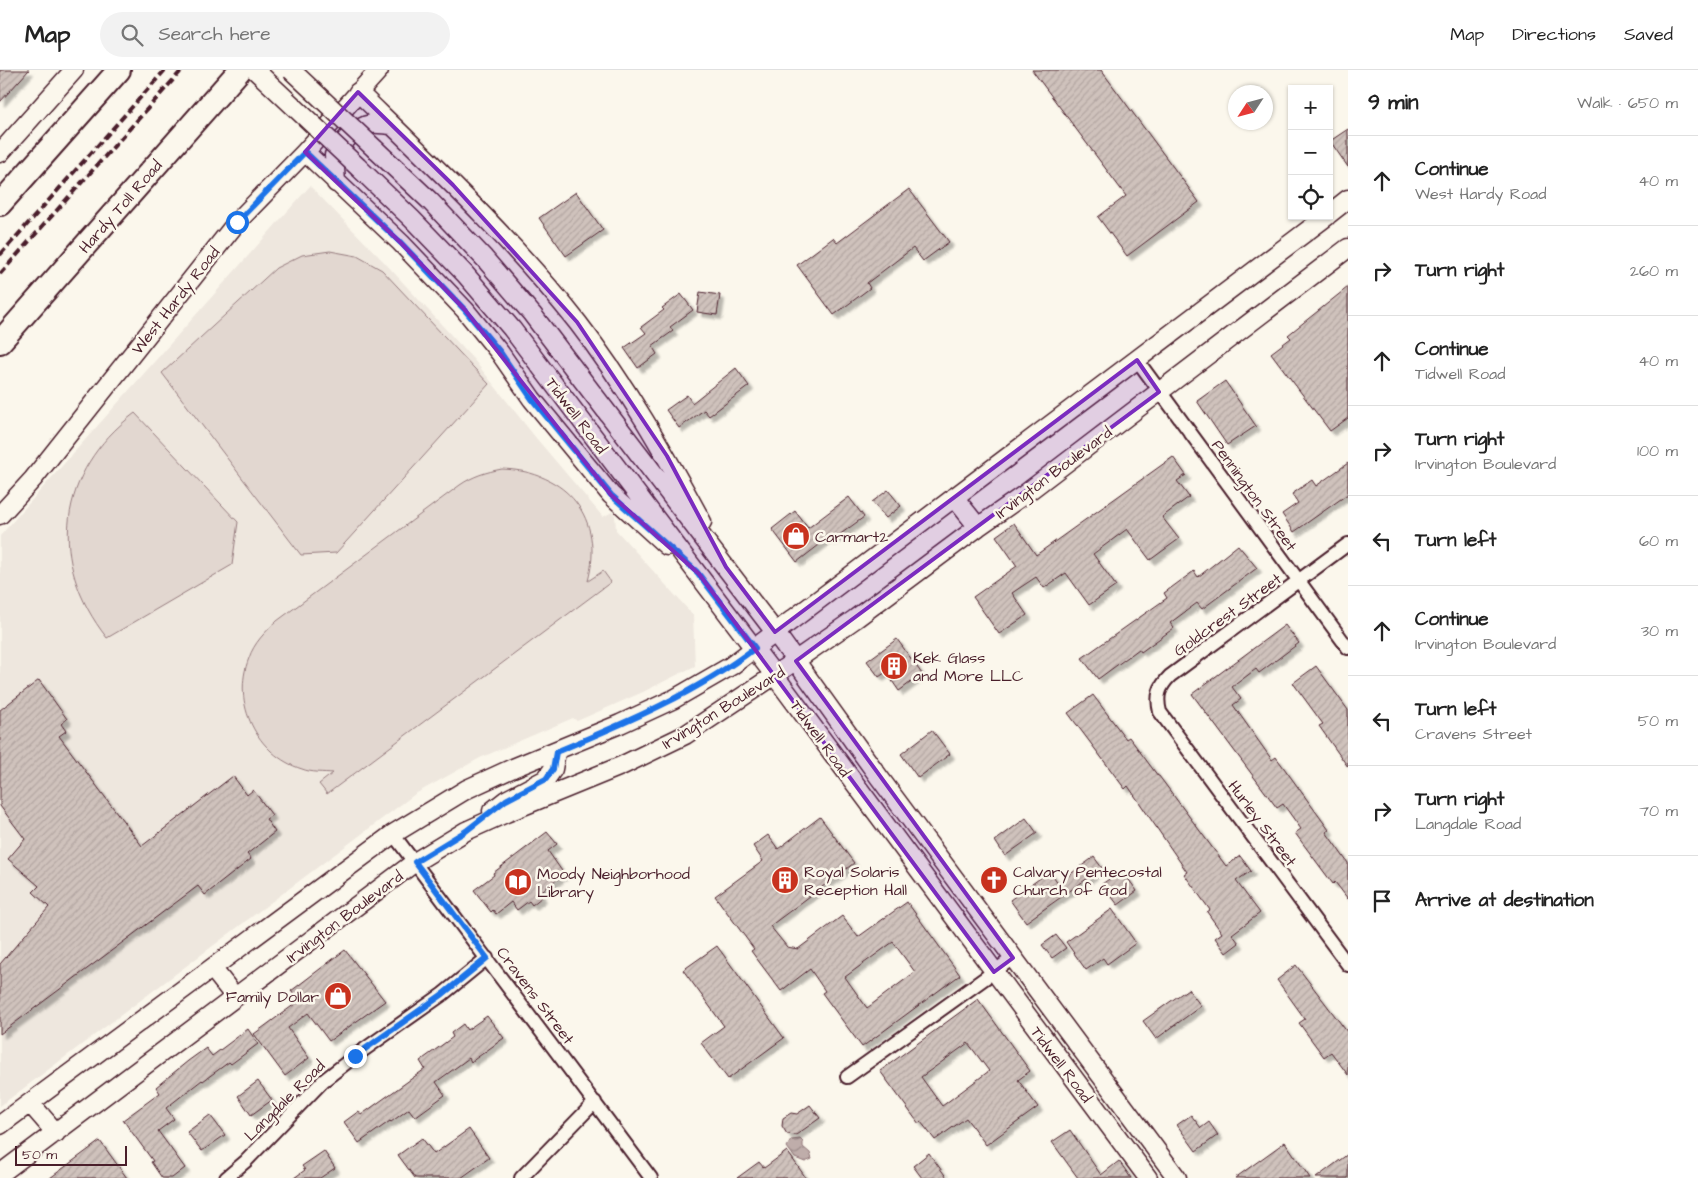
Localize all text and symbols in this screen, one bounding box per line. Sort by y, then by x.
search box [100,12,450,57]
text: Map [25,18,70,52]
icon: search [118,21,146,49]
text: Search here [158,21,271,48]
text: Map [1450,22,1484,47]
text: Directions [1512,22,1596,47]
text: Saved [1624,22,1673,47]
north arrow [1228,85,1273,130]
map controls [1288,85,1333,220]
button: + [1288,85,1333,130]
text: 9 min [1368,88,1418,117]
text: Walk · 650 m [1577,92,1678,114]
button: − [1288,130,1333,175]
street label: Hardy Toll Road [74,155,168,259]
text: Continue [1415,156,1489,183]
icon: ahead [1368,167,1396,195]
text: 40 m [1638,170,1678,192]
button: locate [1288,175,1333,220]
text: West Hardy Road [1415,183,1546,205]
route start [226,211,249,234]
street label: West Hardy Road [127,242,226,360]
icon: right [1368,257,1396,285]
text: Turn right [1415,257,1504,284]
text: 260 m [1630,260,1678,282]
text: Continue [1415,336,1489,363]
icon: ahead [1368,347,1396,375]
text: 40 m [1638,350,1678,372]
text: Tidwell Road [1415,363,1505,385]
street label: Tidwell Road [540,373,612,458]
street label: Irvington Boulevard [991,422,1117,525]
text: Turn right [1415,426,1504,453]
street label: Pennington Street [1205,435,1302,557]
icon: right [1368,437,1396,465]
text: 100 m [1637,440,1678,462]
text: Irvington Boulevard [1415,453,1556,475]
shop icon: Carmart2 [781,521,811,551]
place label: Carmart2 [815,526,888,548]
icon: left [1368,527,1396,555]
text: Turn left [1415,527,1496,554]
text: 60 m [1639,530,1678,552]
street label: Goldcrest Street [1169,568,1287,662]
text: Continue [1415,606,1489,633]
icon: ahead [1368,617,1396,645]
text: 30 m [1641,620,1678,642]
text: Irvington Boulevard [1415,633,1556,655]
place label: Kek Glass and More LLC [913,647,1023,687]
building icon: Kek Glass and More LLC [879,651,909,681]
street label: Irvington Boulevard [658,661,790,755]
street label: Tidwell Road [785,696,856,782]
text: Turn left [1415,696,1496,723]
icon: left [1368,707,1396,735]
text: 50 m [1638,710,1678,732]
text: Cravens Street [1415,723,1532,745]
street label: Hurley Street [1222,776,1302,872]
text: Turn right [1415,786,1504,813]
icon: right [1368,797,1396,825]
text: 70 m [1639,800,1678,822]
text: Langdale Road [1415,813,1521,835]
place label: Royal Solaris Reception Hall [804,861,907,901]
place label: Calvary Pentecostal Church of God [1013,861,1162,901]
place label: Moody Neighborhood Library [537,863,690,904]
building icon: Royal Solaris Reception Hall [770,865,800,895]
church icon: Calvary Pentecostal Church of God [979,865,1009,895]
street label: Irvington Boulevard [282,866,408,969]
library icon: Moody Neighborhood Library [503,867,533,897]
icon: arrive [1368,887,1396,915]
text: Arrive at destination [1415,887,1594,914]
street label: Cravens Street [491,942,580,1049]
shop icon: Family Dollar [323,981,353,1011]
place label: Family Dollar [226,986,319,1009]
street label: Tidwell Road [1025,1022,1097,1107]
route end [344,1045,367,1068]
street label: Langdale Road [239,1055,331,1147]
scale bar [15,1143,128,1166]
text: 50 m [22,1145,57,1165]

